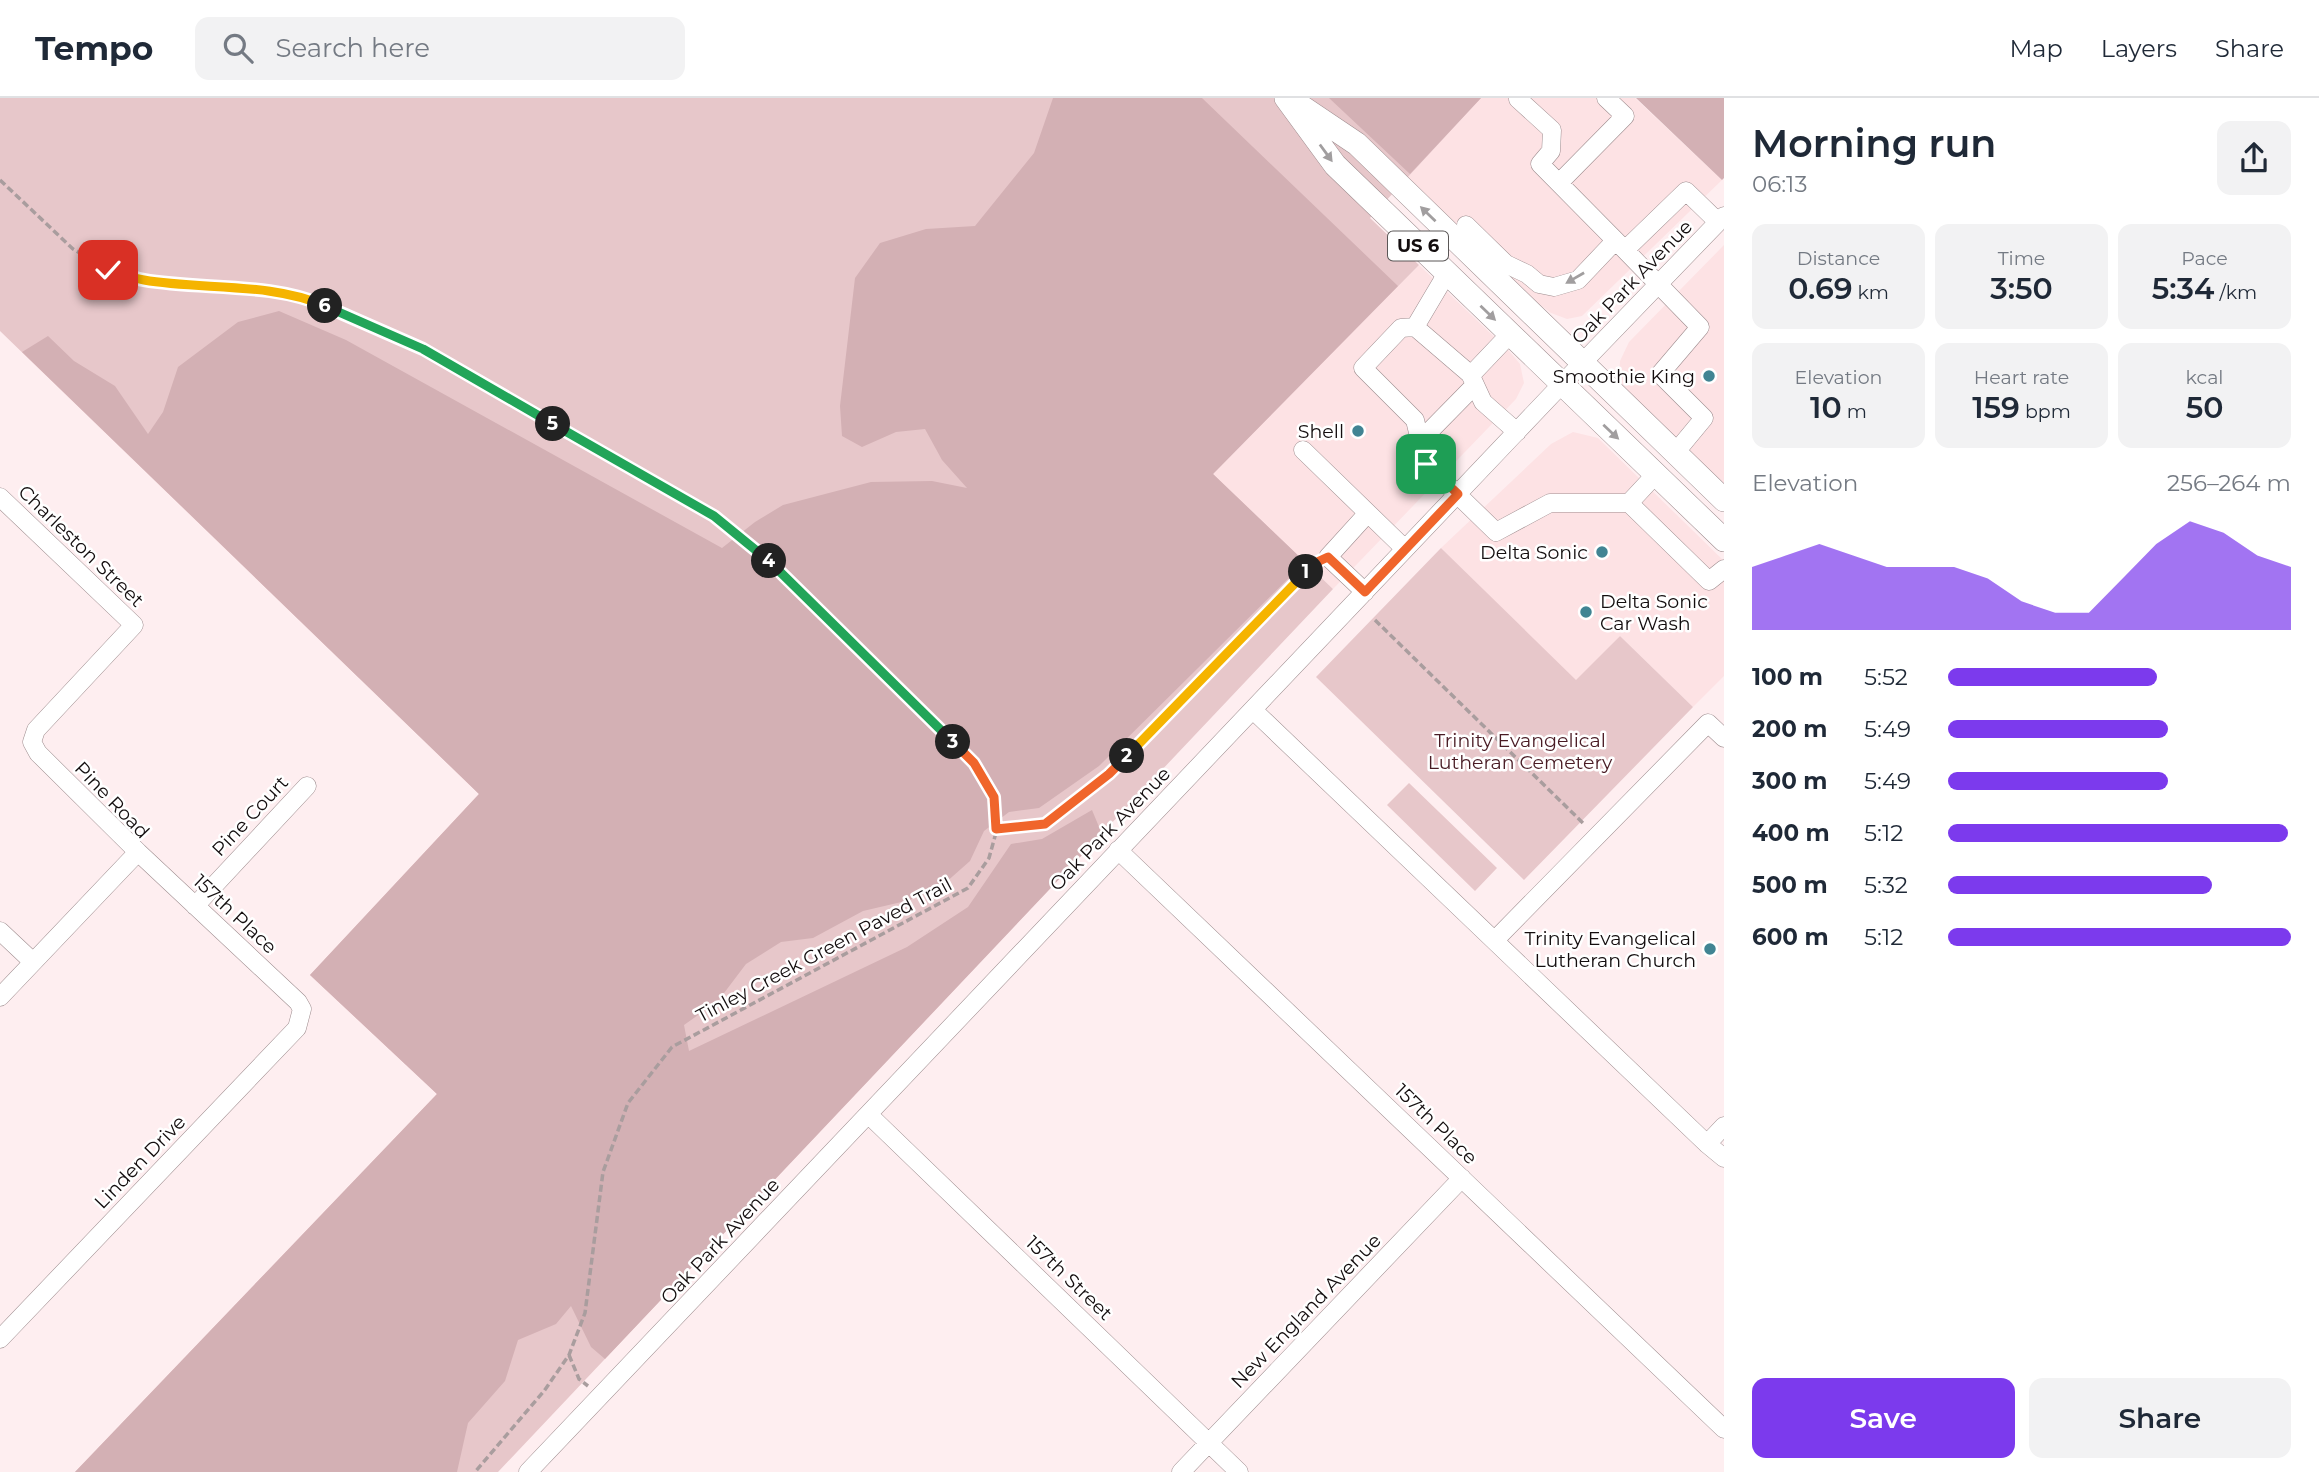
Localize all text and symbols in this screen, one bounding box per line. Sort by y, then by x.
search box [195,17,685,80]
text: Tempo [35,28,153,68]
icon: search [219,29,257,67]
text: Search here [275,32,430,64]
text: Map [2009,34,2063,63]
text: Layers [2101,34,2177,63]
text: Share [2215,34,2284,63]
text: Morning run [1752,120,1996,167]
button: share [2217,121,2291,195]
one-way arrow [1319,144,1333,162]
text: 06:13 [1752,170,1807,198]
one-way arrow [1420,206,1437,222]
street label: Oak Park Avenue [1567,215,1697,349]
road number: US 6 [1388,232,1448,260]
pin [78,240,138,300]
text: Distance [1797,247,1880,270]
text: Time [1998,247,2045,270]
text: Pace [2181,247,2228,270]
icon: check [89,251,127,289]
text: 0.69 [1788,270,1853,307]
text: 3:50 [1990,270,2053,307]
text: 5:34 [2152,270,2214,307]
one-way arrow [1565,271,1585,284]
text: km [1853,281,1889,304]
text: /km [2214,281,2257,304]
pin: 6 [308,288,342,324]
text: 6 [318,294,331,317]
one-way arrow [1479,305,1496,322]
place label: Smoothie King [1553,365,1695,388]
text: Elevation [1795,366,1882,389]
text: Heart rate [1974,366,2069,389]
text: kcal [2186,366,2223,389]
marker: Smoothie King [1701,368,1717,384]
text: 10 [1810,389,1842,426]
text: 159 [1972,389,2020,426]
text: 50 [2186,389,2223,426]
text: m [1842,400,1867,423]
text: bpm [2020,400,2071,423]
pin: 5 [536,406,570,442]
text: 5 [547,412,558,435]
place label: Shell [1298,420,1344,443]
marker: Shell [1350,423,1366,439]
one-way arrow [1602,423,1619,440]
pin [1396,434,1456,494]
icon: arrive [1407,445,1445,483]
text: Elevation [1752,469,1858,497]
text: 256–264 m [2167,469,2291,497]
street label: Charleston Street [14,480,149,612]
place label: Delta Sonic [1480,541,1588,564]
pin: 4 [752,544,786,578]
marker: Delta Sonic [1594,544,1610,560]
text: 4 [762,549,775,572]
pin: 1 [1288,554,1324,589]
text: 1 [1302,560,1309,583]
place label: Delta Sonic Car Wash [1600,590,1708,635]
marker: Delta Sonic Car Wash [1578,604,1594,620]
text: 100 m [1752,663,1823,691]
text: 5:52 [1864,663,1908,691]
text: 200 m [1752,715,1827,743]
text: 5:49 [1864,715,1911,743]
pin: 3 [936,724,970,760]
park label: Trinity Evangelical Lutheran Cemetery [1428,729,1613,774]
text: 3 [947,730,958,753]
pin: 2 [1110,738,1144,774]
text: 2 [1121,744,1132,767]
street label: Pine Road [70,757,154,843]
street label: Oak Park Avenue [1045,762,1175,896]
text: 300 m [1752,767,1828,795]
text: 5:49 [1864,767,1911,795]
street label: Pine Court [207,771,293,861]
text: 400 m [1752,819,1830,847]
text: 5:12 [1864,819,1903,847]
street label: 157th Place [188,870,282,958]
text: 500 m [1752,871,1828,899]
text: 5:32 [1864,871,1908,899]
street label: Tinley Creek Green Paved Trail [692,873,956,1027]
text: 600 m [1752,923,1829,951]
text: 5:12 [1864,923,1903,951]
place label: Trinity Evangelical Lutheran Church [1524,927,1696,972]
marker: Trinity Evangelical Lutheran Church [1702,941,1718,957]
street label: 157th Place [1390,1079,1482,1169]
street label: Linden Drive [90,1110,190,1214]
street label: Oak Park Avenue [656,1173,784,1309]
street label: New England Avenue [1226,1229,1386,1393]
street label: 157th Street [1021,1231,1117,1325]
button: Save [1752,1378,2015,1458]
button: Share [2029,1378,2291,1458]

